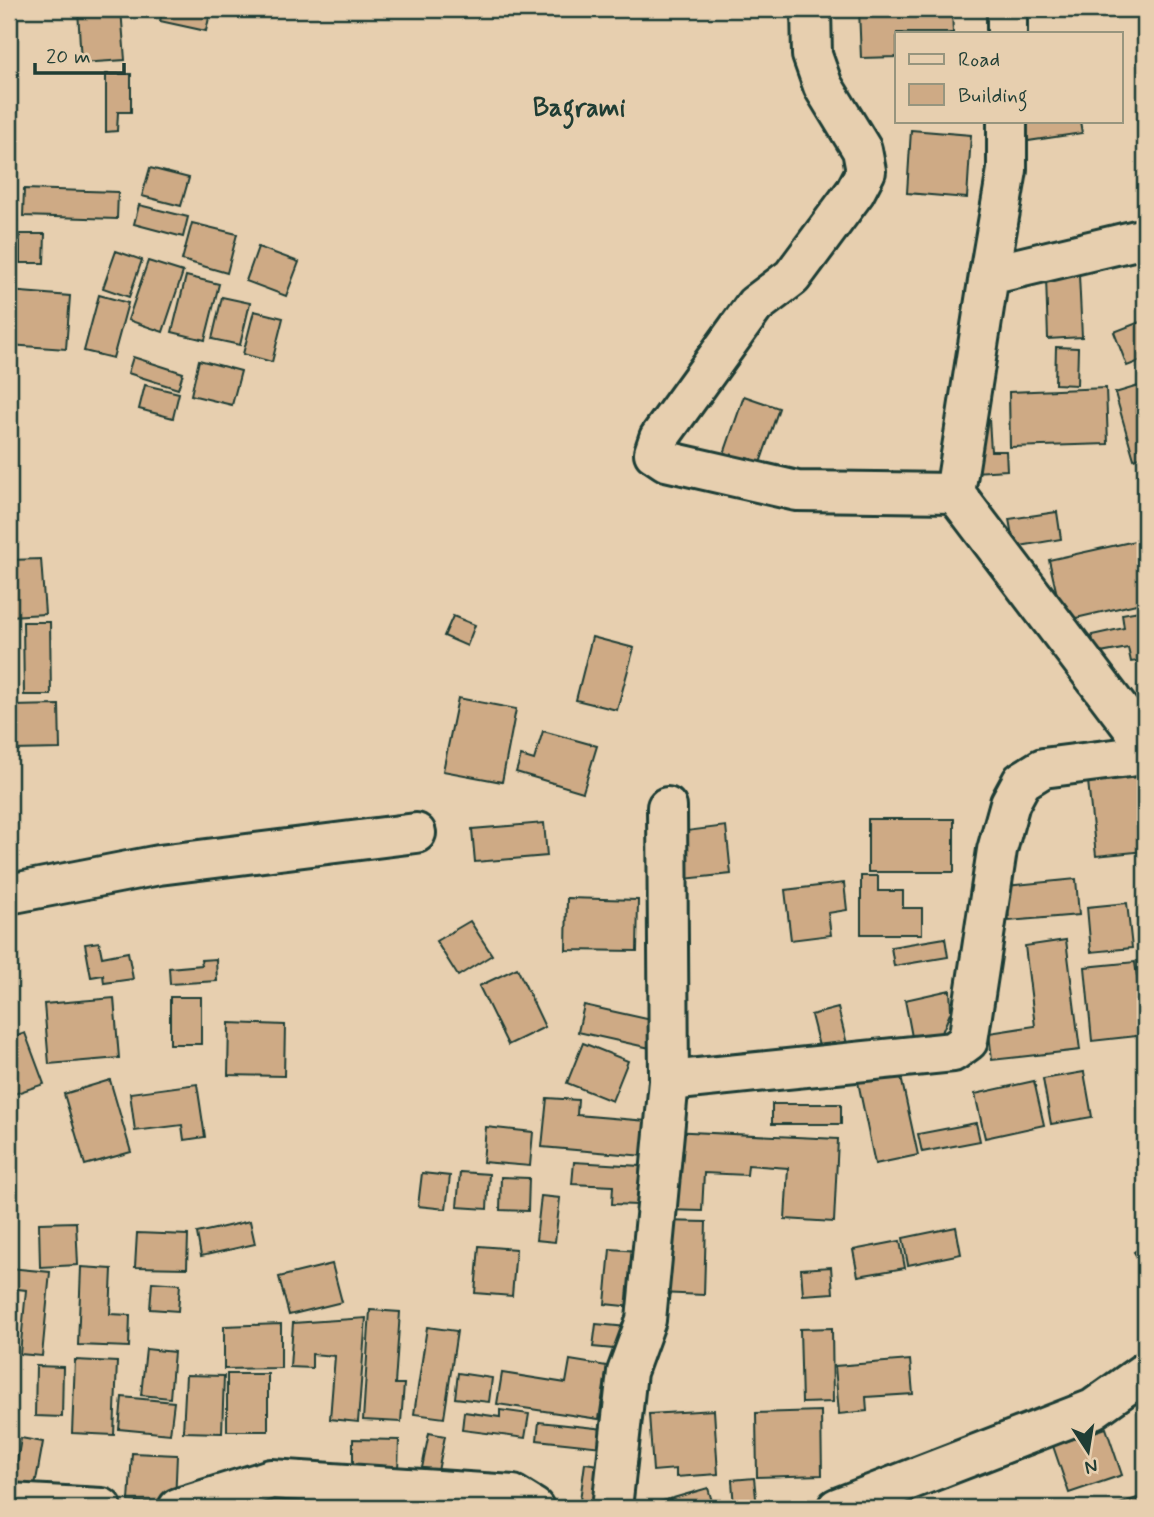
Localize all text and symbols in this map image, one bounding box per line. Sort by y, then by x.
scale bar [35,32,124,76]
legend [895,32,1122,122]
text: 20 m [46,43,91,71]
text: Road [958,46,1000,74]
text: Building [958,82,1028,112]
district label: Bagrami [533,92,625,129]
north arrow [1052,1416,1122,1486]
text: N [1082,1453,1100,1480]

